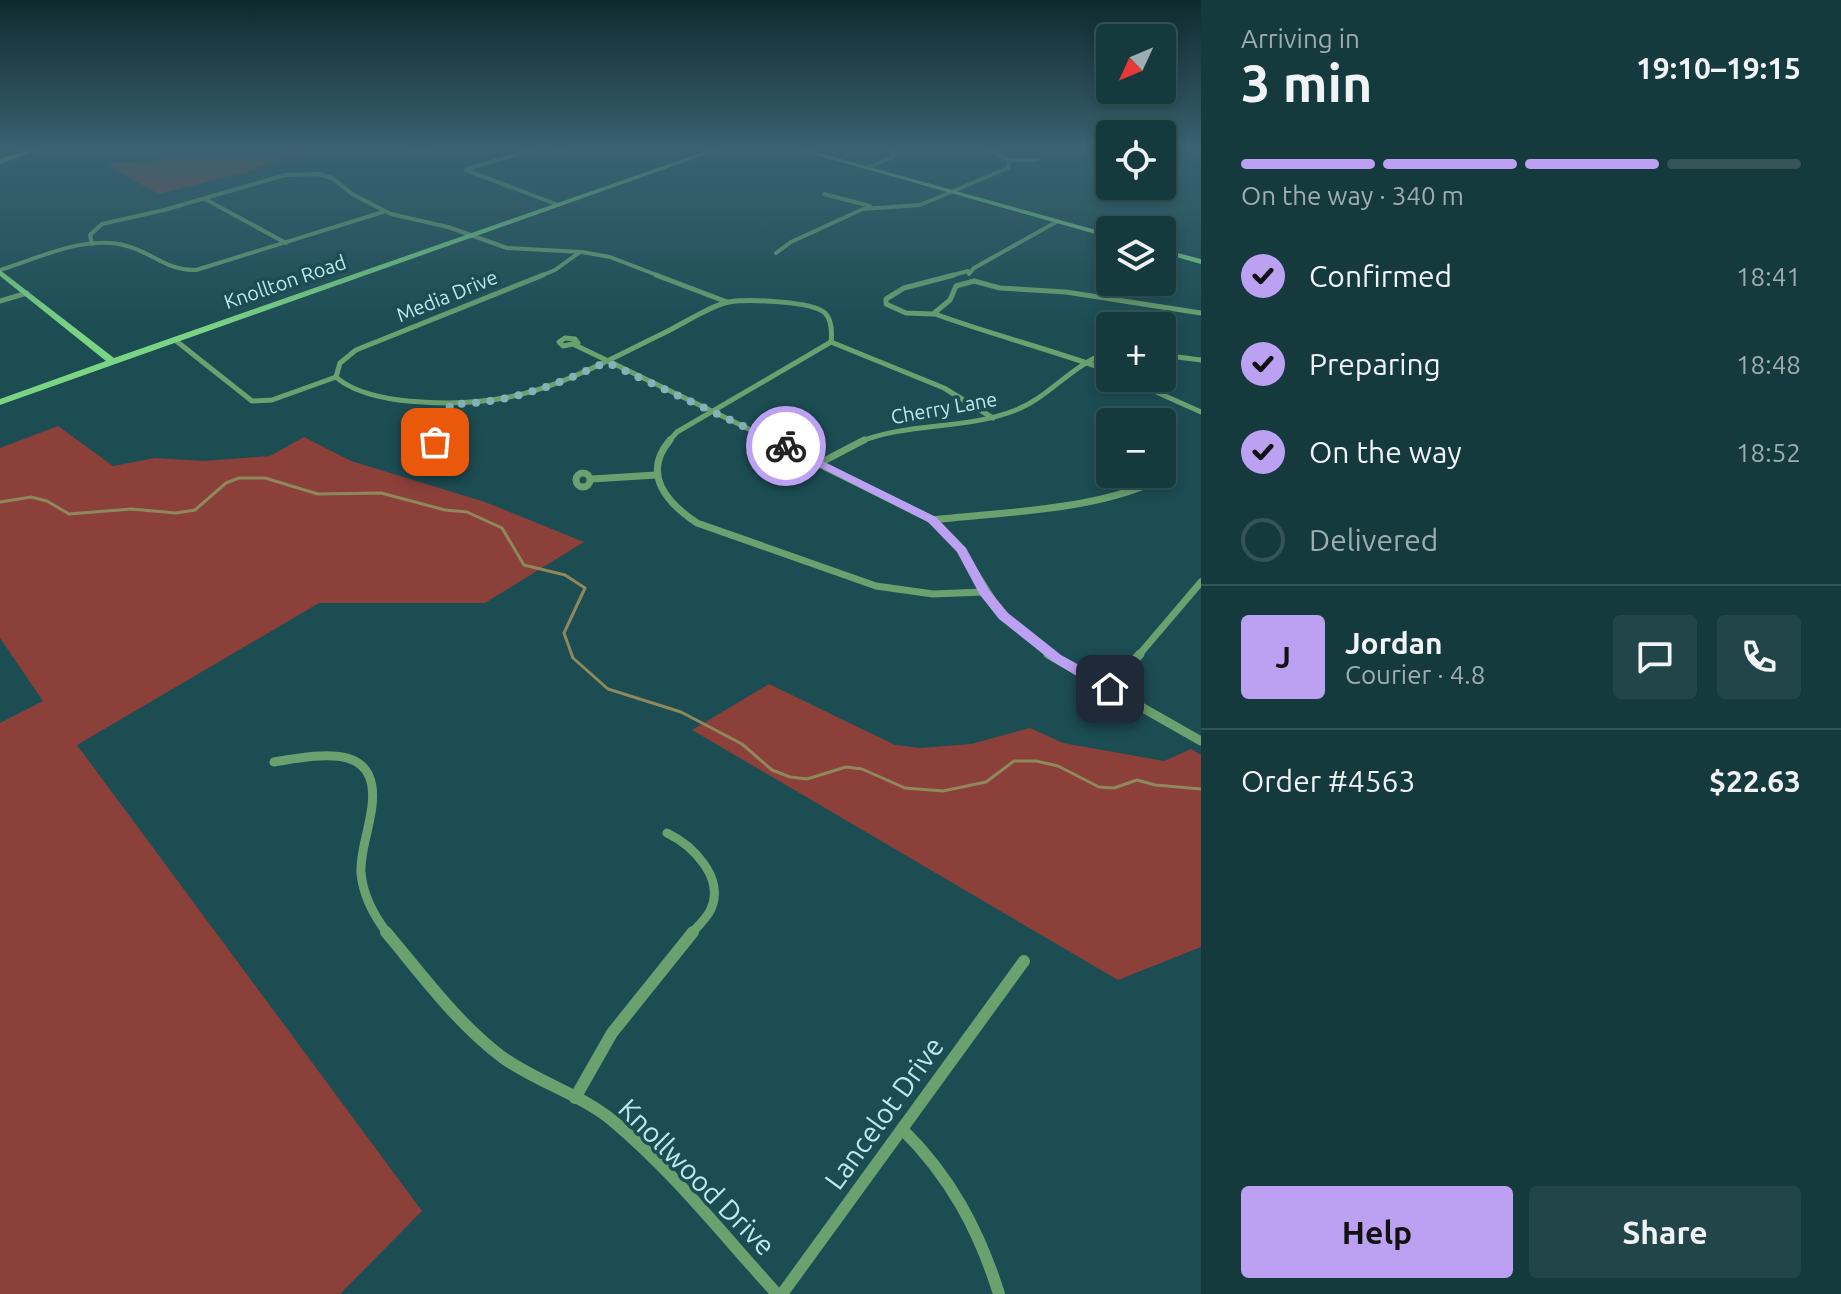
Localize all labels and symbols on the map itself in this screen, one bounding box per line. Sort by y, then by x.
north arrow [1096,24,1176,104]
street label: Knollton Road [221,250,349,313]
street label: Media Drive [393,265,501,326]
street label: Cherry Lane [889,387,999,428]
courier [746,406,826,486]
pin [401,408,469,476]
pin [1076,655,1144,723]
street label: Lancelot Drive [818,1031,949,1195]
street label: Knollwood Drive [613,1092,782,1261]

